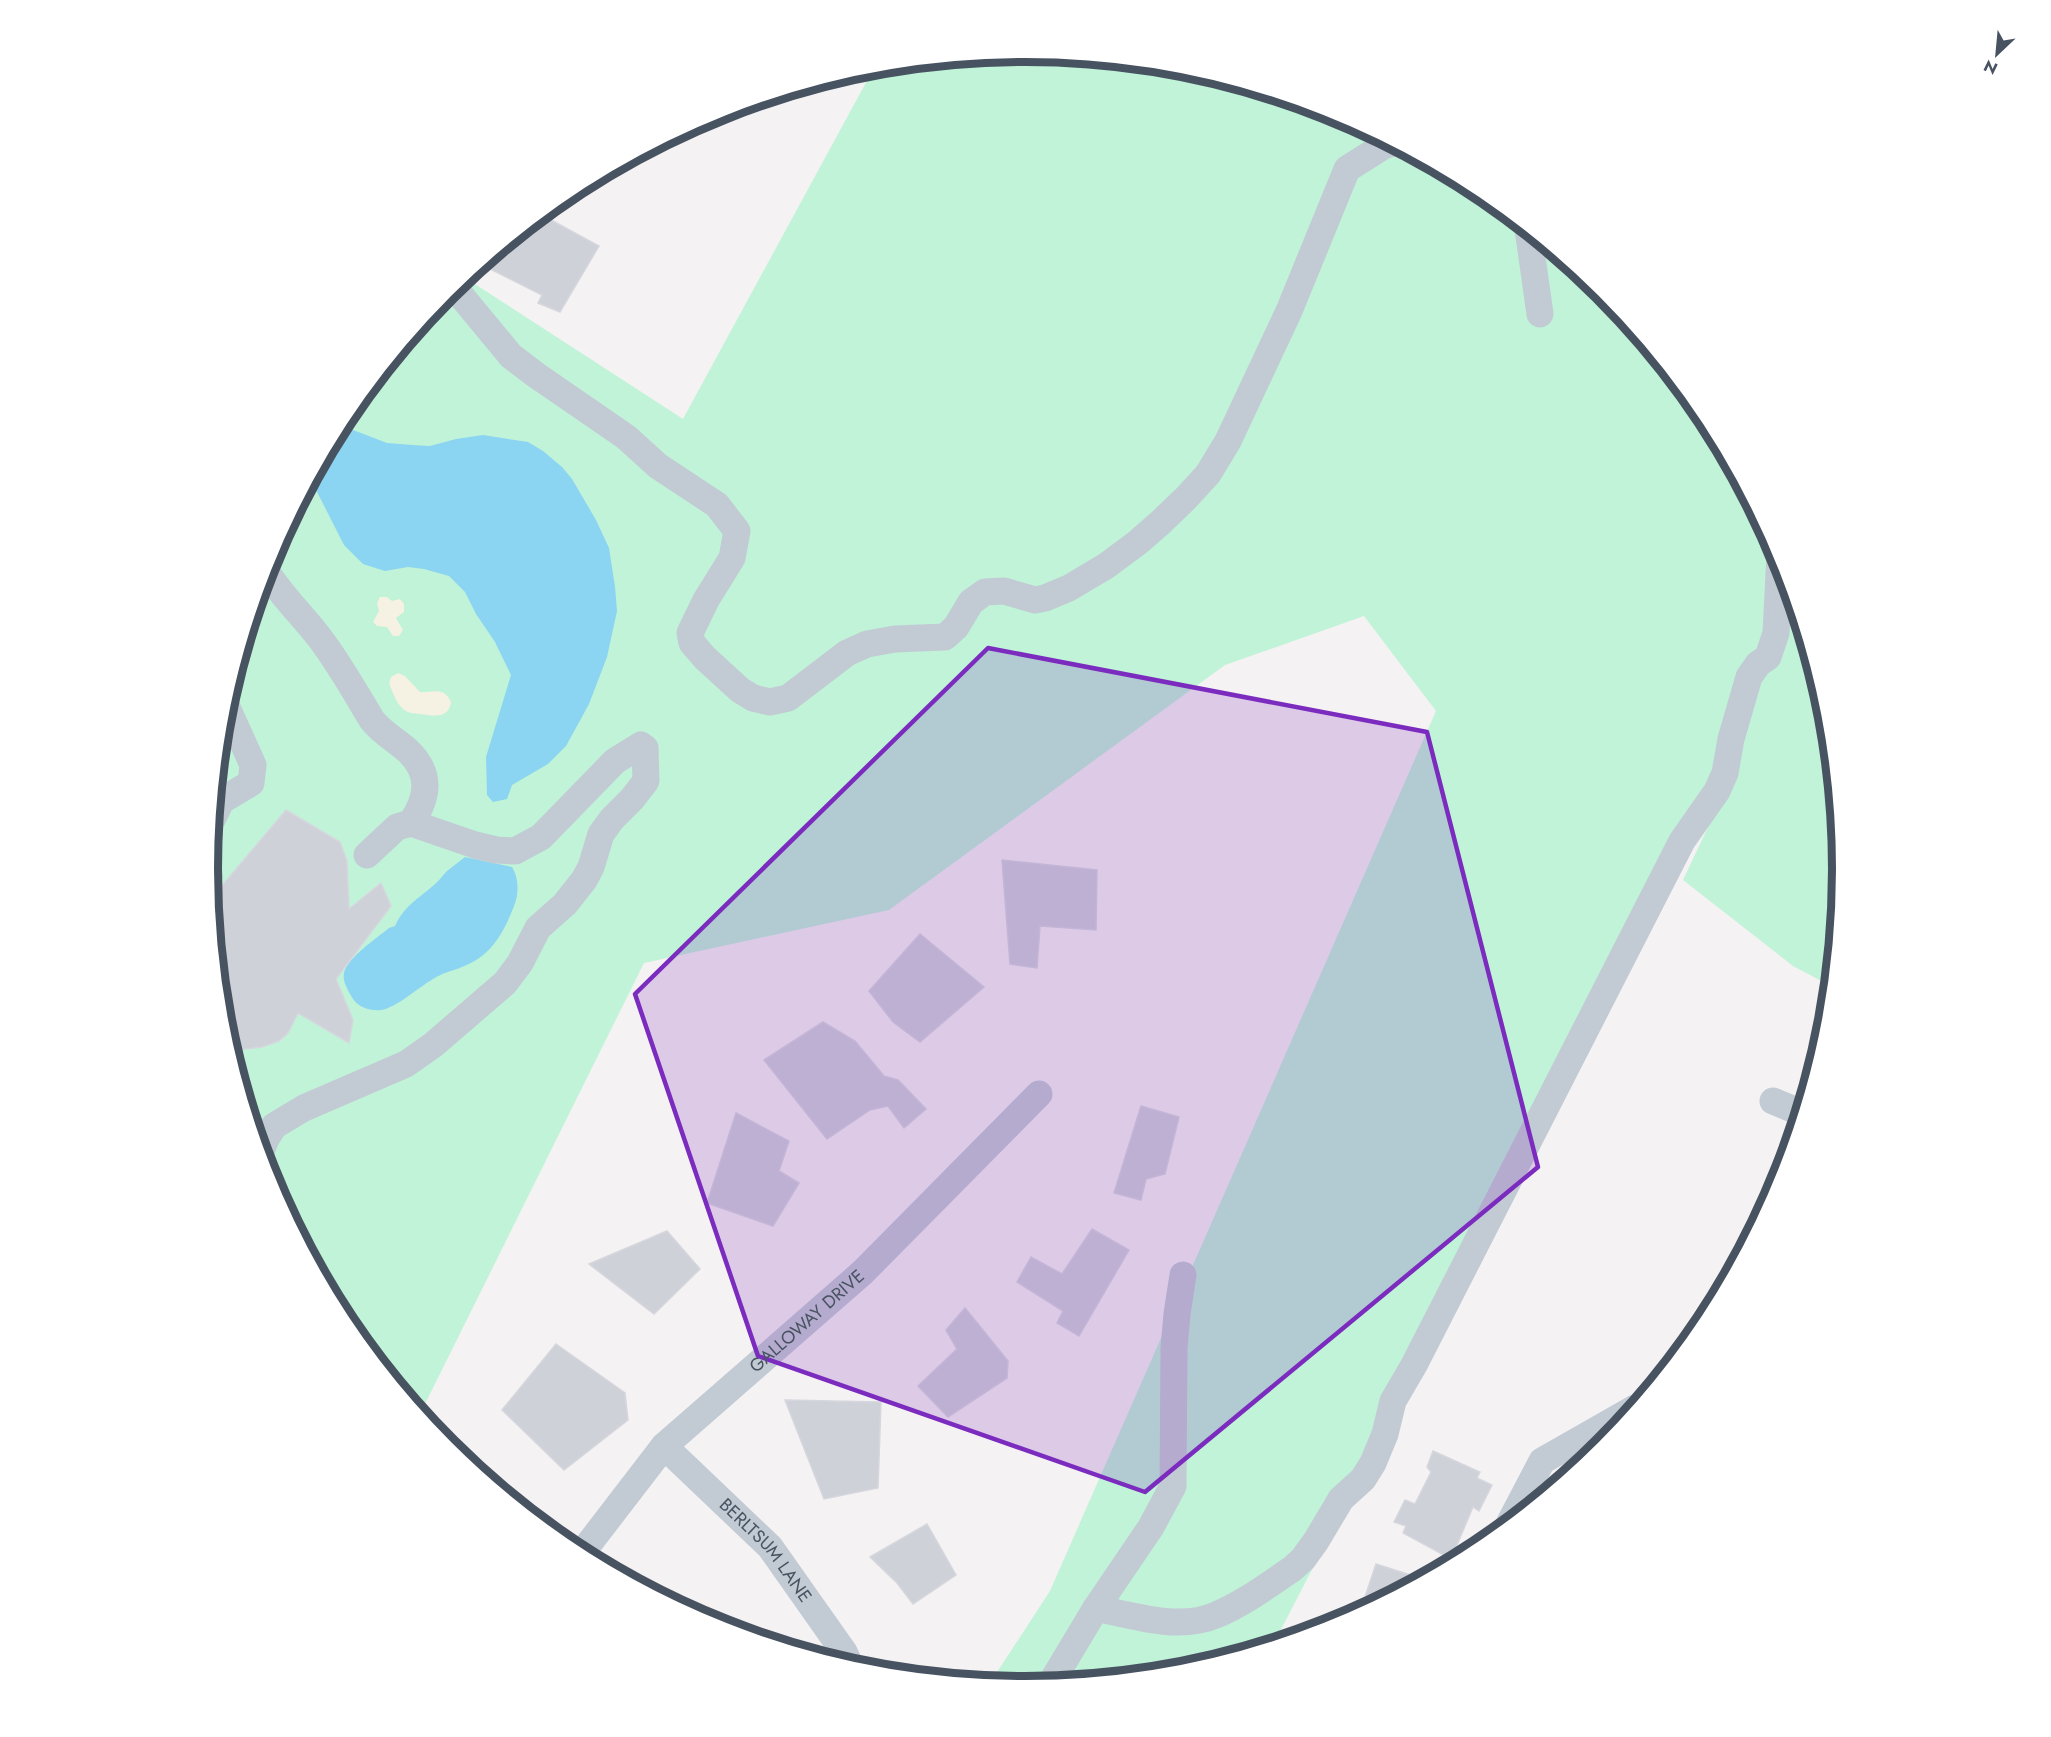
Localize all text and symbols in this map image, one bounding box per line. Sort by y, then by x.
north arrow [1967,24,2027,84]
text: N [1980,54,2001,80]
street label: GALLOWAY DRIVE [744,1263,870,1379]
street label: BERLTSUM LANE [713,1492,818,1608]

